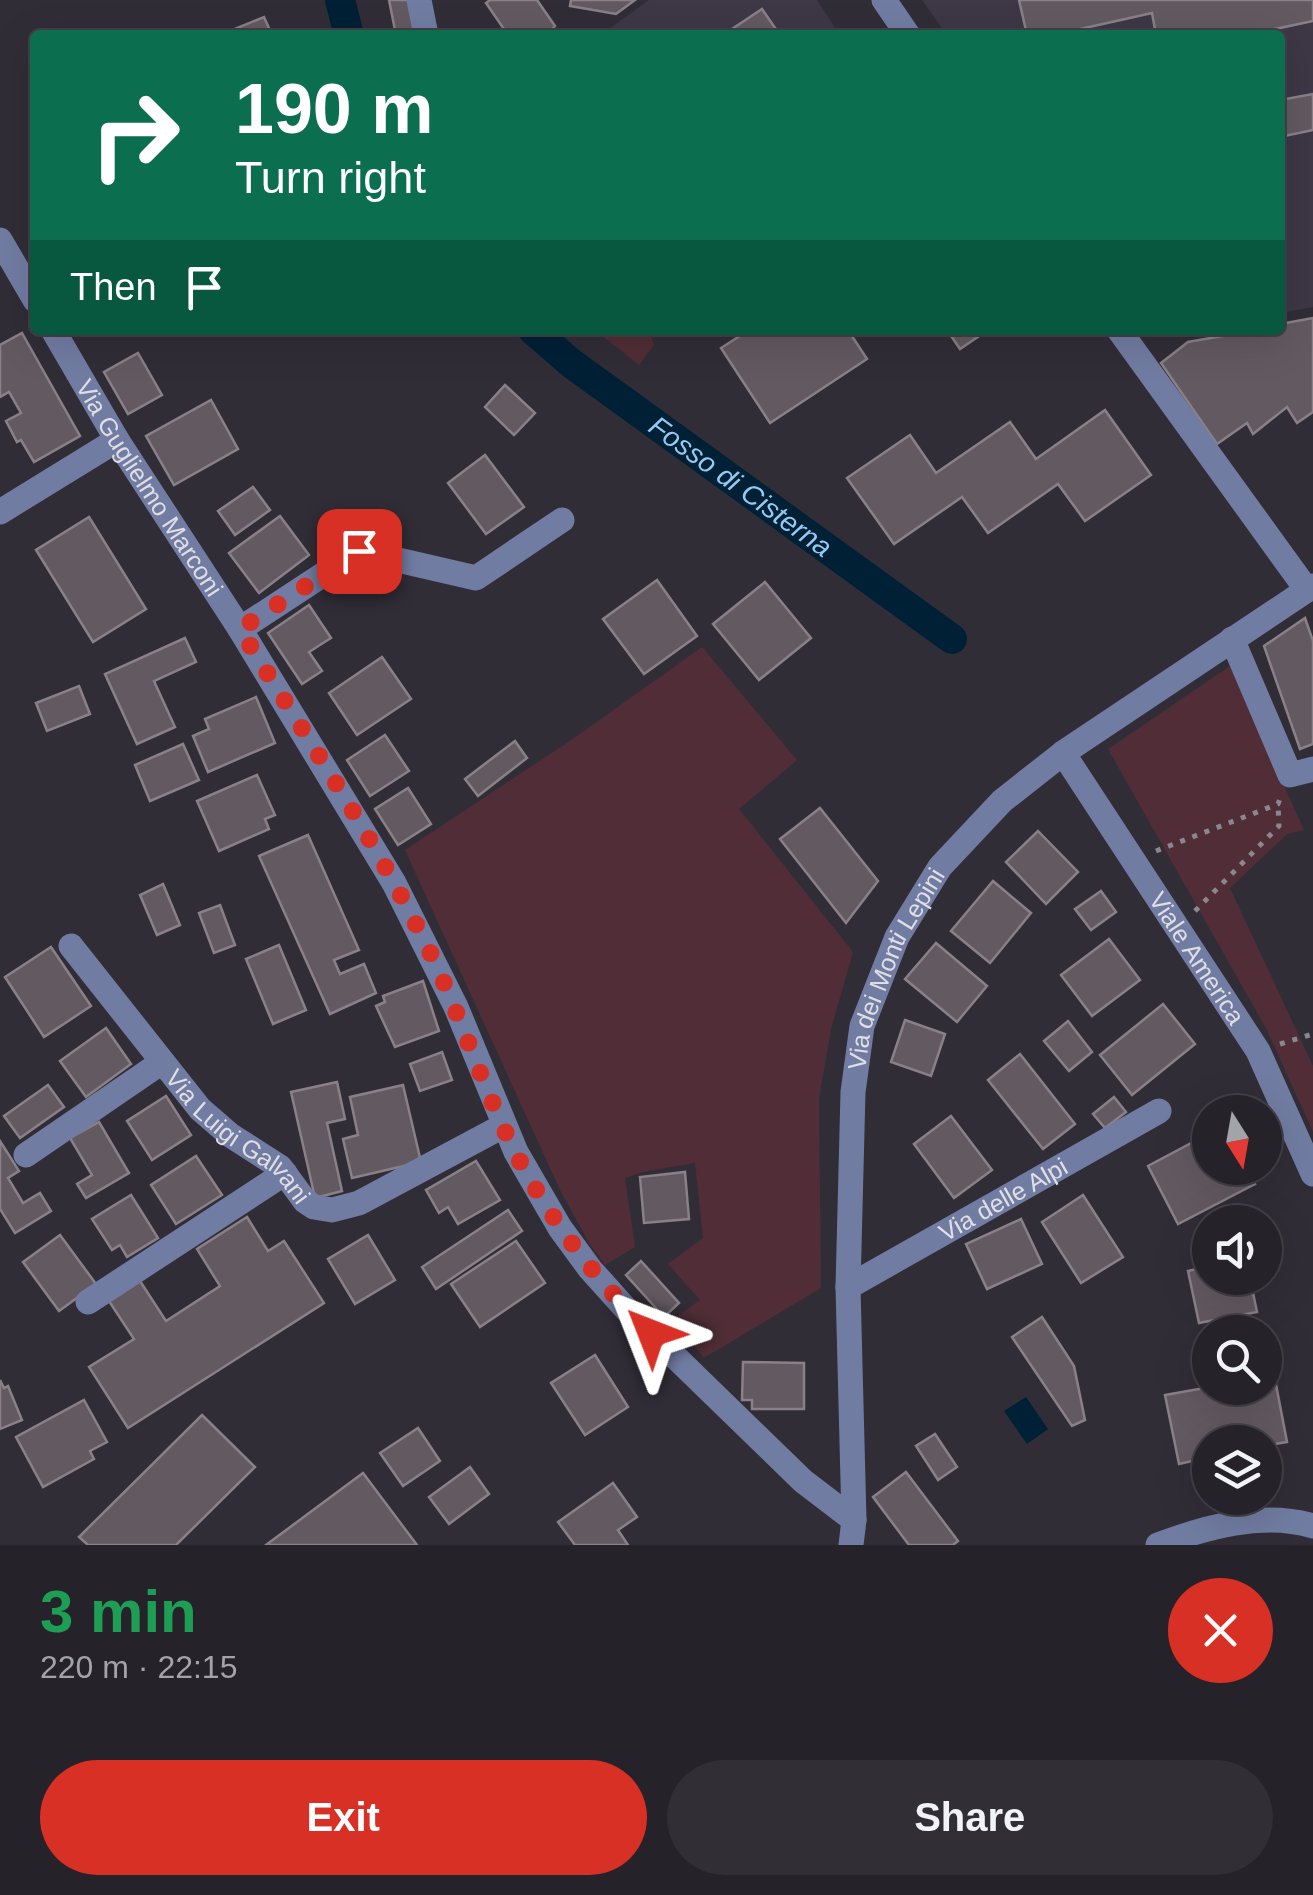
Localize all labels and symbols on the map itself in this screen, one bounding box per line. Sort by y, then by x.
street label: Via Guglielmo Marconi [71,374,229,601]
water label: Fosso di Cisterna [643,410,838,562]
pin [317,509,402,594]
street label: Via dei Monti Lepini [842,863,950,1071]
street label: Viale America [1144,887,1251,1030]
street label: Via Luigi Galvani [160,1064,316,1209]
north arrow [1192,1095,1282,1185]
street label: Via delle Alpi [934,1152,1072,1247]
position arrow [599,1281,703,1385]

